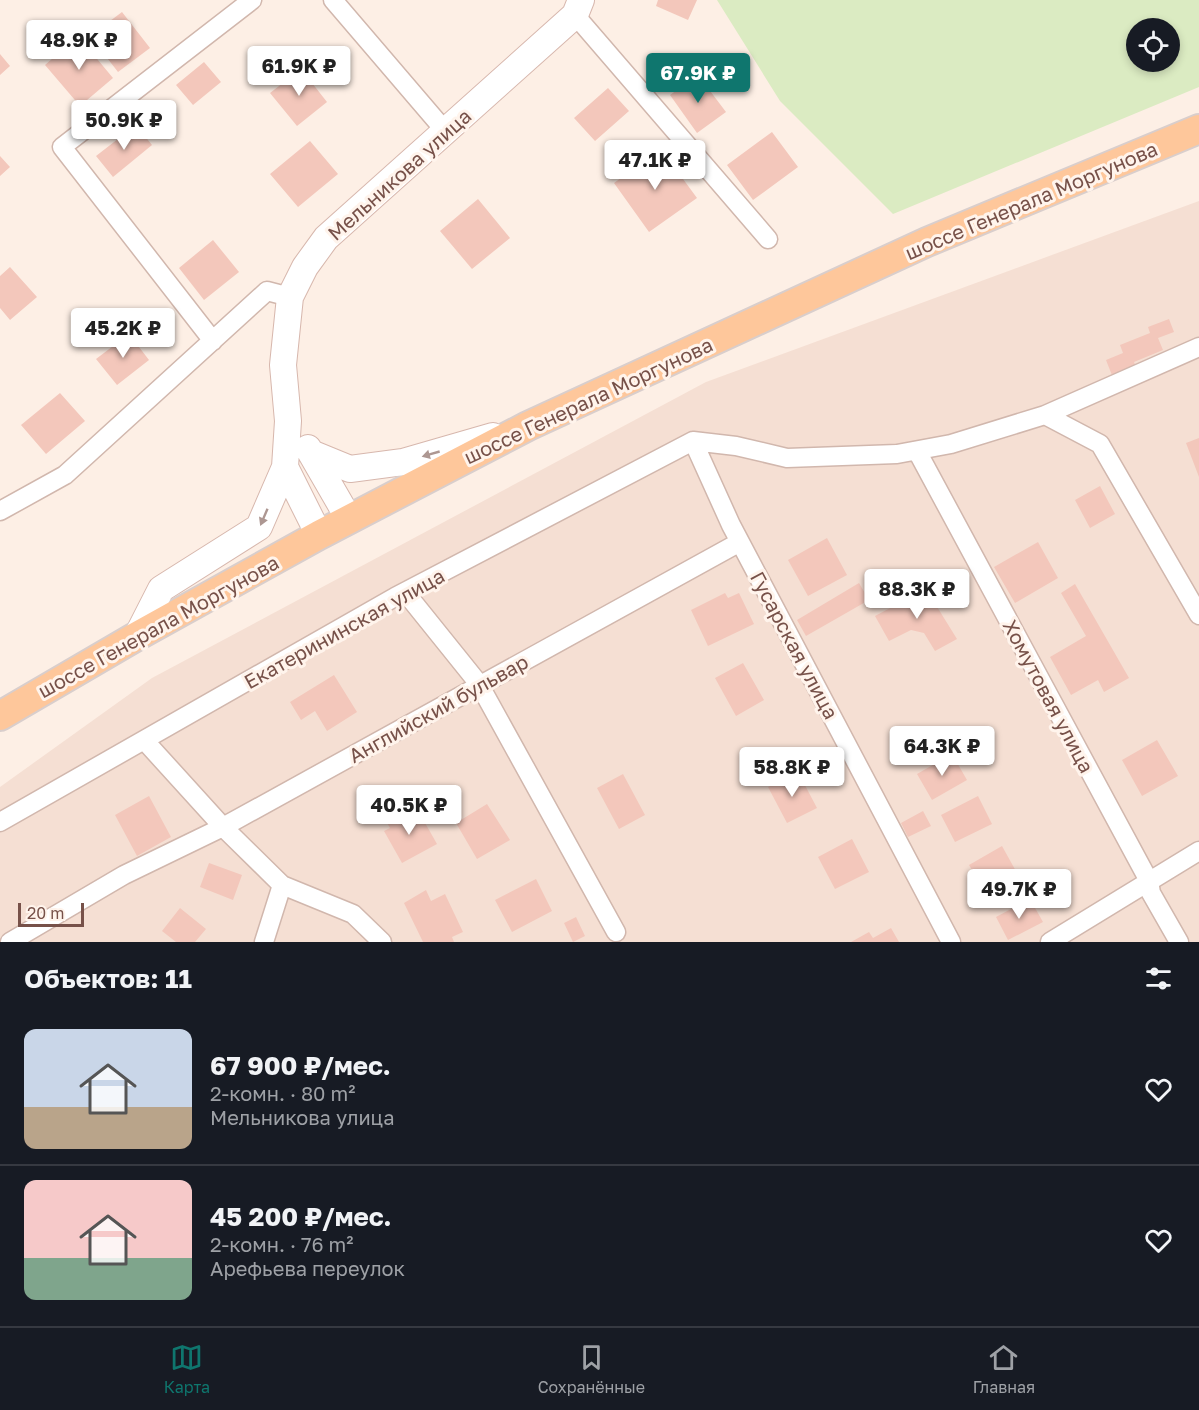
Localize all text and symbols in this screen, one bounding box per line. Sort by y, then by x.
map controls [1126,18,1180,72]
button: locate [1126,18,1180,72]
pin: 48.9K ₽ [24,20,134,71]
text: 48.9K ₽ [40,27,118,51]
pin: 61.9K ₽ [244,46,354,97]
text: 61.9K ₽ [261,53,337,77]
pin: 67.9K ₽ [643,53,753,104]
text: 67.9K ₽ [660,60,736,84]
pin: 50.9K ₽ [69,100,179,151]
street label: Мельникова улица [322,103,476,245]
text: 50.9K ₽ [85,107,163,131]
street label: шоссе Генерала Моргунова [901,136,1161,264]
pin: 47.1K ₽ [600,140,710,191]
text: 47.1K ₽ [618,147,692,171]
pin: 45.2K ₽ [68,308,178,359]
text: 45.2K ₽ [85,315,161,339]
street label: шоссе Генерала Моргунова [460,332,716,468]
one-way arrow [422,450,440,459]
one-way arrow [259,508,269,526]
street label: шоссе Генерала Моргунова [33,550,283,702]
street label: Екатерининская улица [240,563,448,693]
street label: Гусарская улица [746,567,844,723]
pin: 88.3K ₽ [862,569,972,620]
text: 88.3K ₽ [878,576,956,600]
street label: Хомутовая улица [998,615,1100,777]
street label: Английский бульвар [344,649,532,767]
pin: 64.3K ₽ [887,726,997,777]
text: 64.3K ₽ [904,733,980,757]
pin: 58.8K ₽ [737,747,847,798]
text: 58.8K ₽ [753,754,831,778]
pin: 40.5K ₽ [354,785,464,836]
text: 40.5K ₽ [370,792,448,816]
pin: 49.7K ₽ [964,869,1074,920]
text: 49.7K ₽ [981,876,1057,900]
scale bar [18,900,84,928]
text: 20 m [27,903,64,923]
icon: filters [1142,962,1175,995]
text: Объектов: 11 [24,963,192,994]
text: 67 900 ₽/мес. [210,1050,391,1081]
icon: home [72,1053,144,1125]
icon: heart [1142,1073,1175,1106]
text: 2-комн. · 80 m² [210,1081,355,1105]
text: Мельникова улица [210,1105,395,1129]
text: 45 200 ₽/мес. [210,1201,392,1232]
icon: home [72,1204,144,1276]
icon: heart [1142,1224,1175,1257]
text: 2-комн. · 76 m² [210,1232,354,1256]
text: Арефьева переулок [210,1256,405,1280]
tab: Карта [164,1341,210,1397]
tab: Сохранённые [538,1341,645,1397]
tab: Главная [973,1341,1035,1397]

